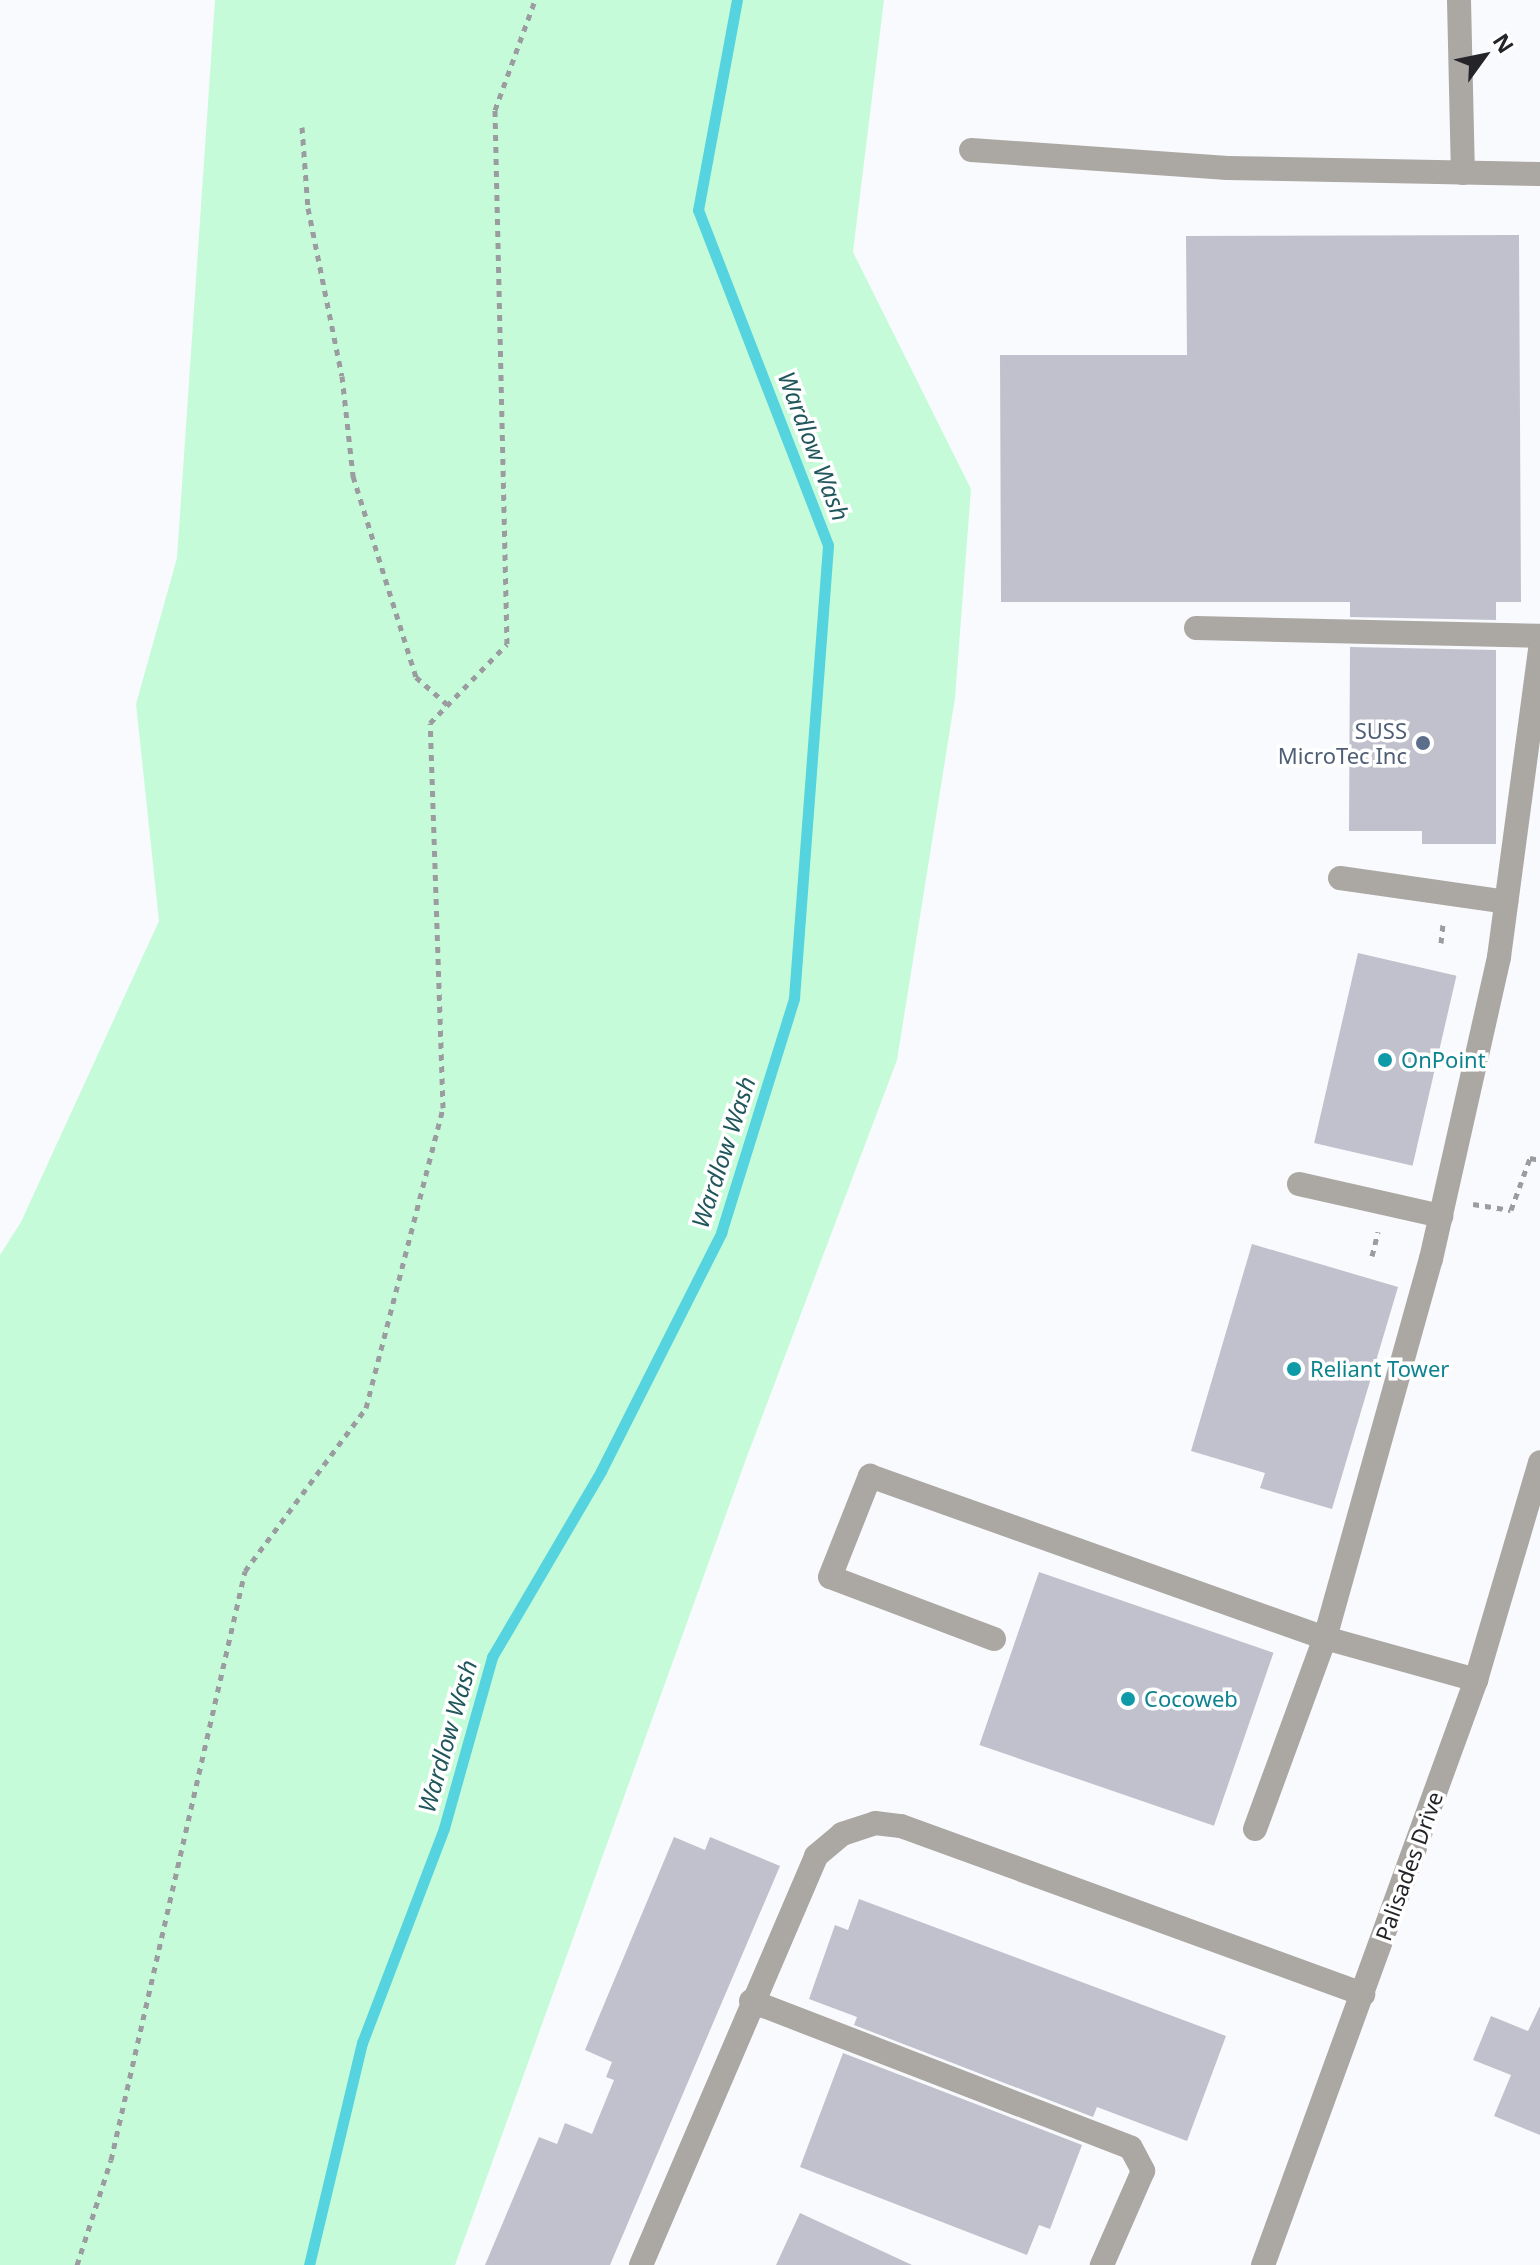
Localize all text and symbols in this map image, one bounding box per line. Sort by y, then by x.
north arrow [1444,16,1524,96]
text: N [1487,27,1522,59]
water label: Wardlow Wash [772,367,856,525]
place label: SUSS MicroTec Inc [1278,717,1407,768]
marker: SUSS MicroTec Inc [1414,734,1432,752]
place label: OnPoint [1401,1047,1486,1073]
marker: OnPoint [1376,1051,1394,1069]
water label: Wardlow Wash [685,1073,761,1231]
place label: Reliant Tower [1310,1356,1449,1382]
marker: Reliant Tower [1285,1360,1303,1378]
water label: Wardlow Wash [411,1656,483,1816]
place label: Cocoweb [1144,1686,1238,1712]
marker: Cocoweb [1119,1690,1137,1708]
street label: Palisades Drive [1370,1788,1448,1944]

